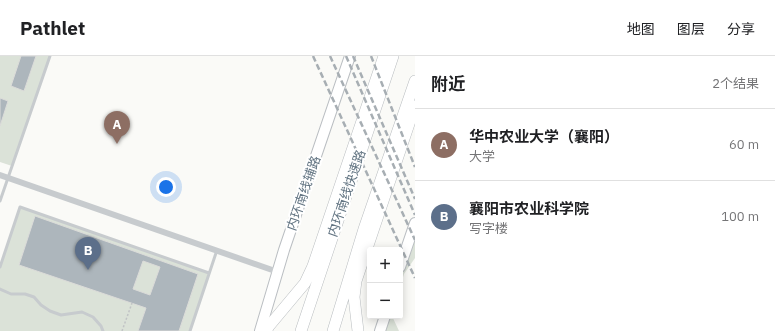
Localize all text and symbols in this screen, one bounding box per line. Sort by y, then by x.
text: Pathlet [20,16,85,40]
text: 地图 [627,20,655,38]
text: 图层 [677,20,705,38]
text: 分享 [727,20,755,38]
text: 附近 [431,73,465,95]
text: 2个结果 [712,75,759,92]
pin: A [104,111,130,144]
text: 华中农业大学（襄阳） [469,127,619,146]
text: A [440,136,448,153]
text: 60 m [729,136,759,153]
street label: 内环南线快速路 [324,147,369,239]
text: 大学 [469,148,495,165]
street label: 内环南线辅路 [283,154,324,233]
your location [156,177,176,197]
text: 襄阳市农业科学院 [469,199,589,218]
text: B [440,208,448,225]
text: 100 m [721,208,759,225]
text: 写字楼 [469,220,508,237]
pin: B [75,237,101,270]
map controls [367,247,403,319]
button: + [367,247,403,283]
button: − [367,283,403,319]

